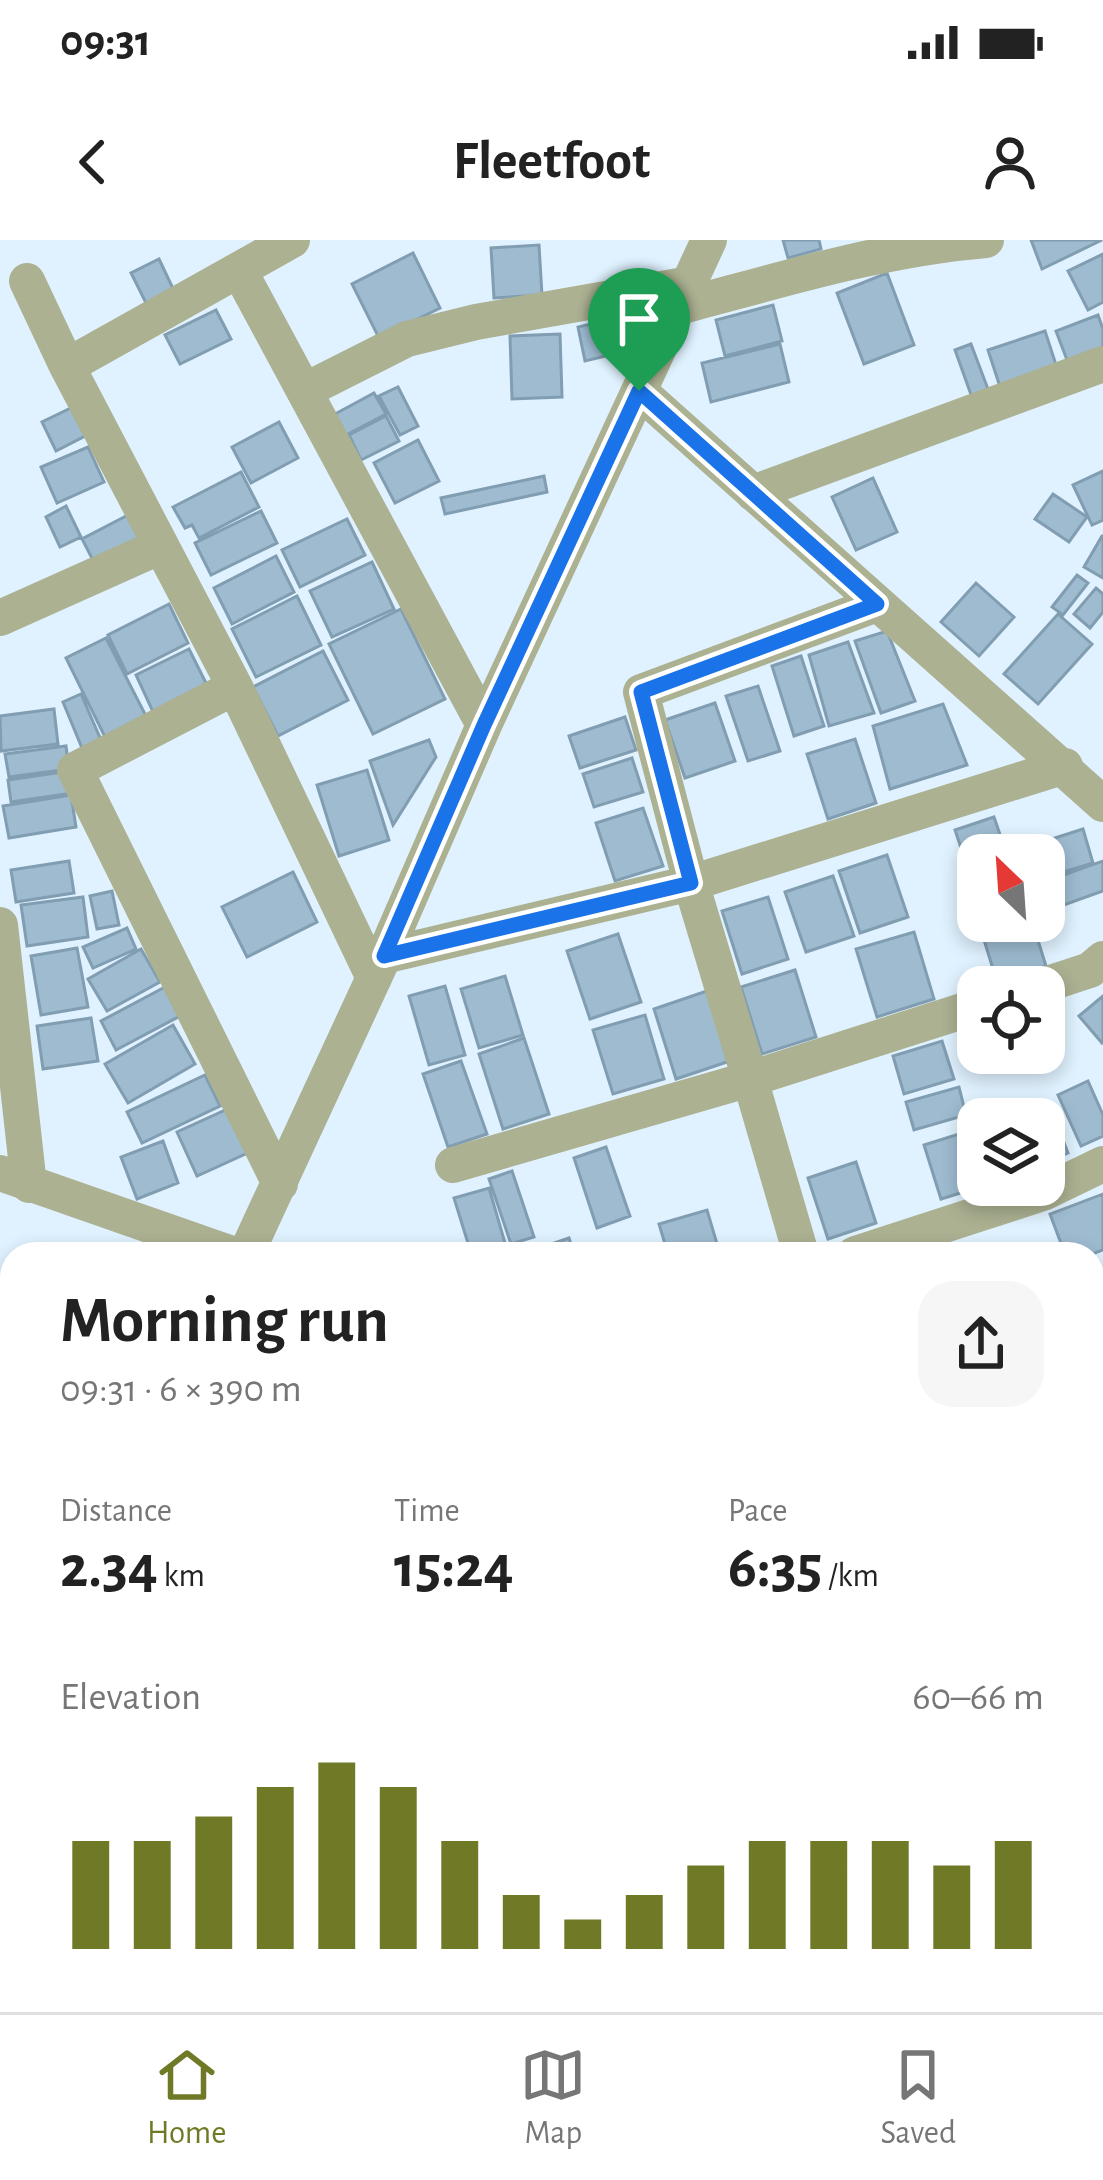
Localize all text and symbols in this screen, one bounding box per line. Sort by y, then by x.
text: 09:31 [60,19,151,64]
icon: back [60,129,126,195]
icon: person [977,129,1043,195]
text: Fleetfoot [453,135,650,189]
pin [588,268,690,391]
icon: arrive [606,286,672,352]
north arrow [957,834,1065,942]
map controls [957,834,1065,1206]
button: locate [957,966,1065,1074]
button: layers [957,1098,1065,1206]
button: share [918,1281,1044,1407]
text: Morning run [60,1288,389,1354]
text: 09:31 · 6 × 390 m [60,1370,302,1409]
text: Distance [60,1495,172,1528]
text: Time [394,1495,460,1528]
text: Pace [728,1495,787,1528]
text: 2.34 [60,1538,158,1598]
text: 15:24 [394,1538,514,1598]
text: 6:35 [728,1538,823,1598]
text: km [158,1560,205,1593]
text: /km [823,1560,879,1593]
text: Elevation [60,1678,201,1717]
text: 60–66 m [912,1678,1044,1717]
tab: Home [147,2042,226,2154]
tab: Map [520,2042,586,2154]
tab: Saved [880,2042,956,2154]

